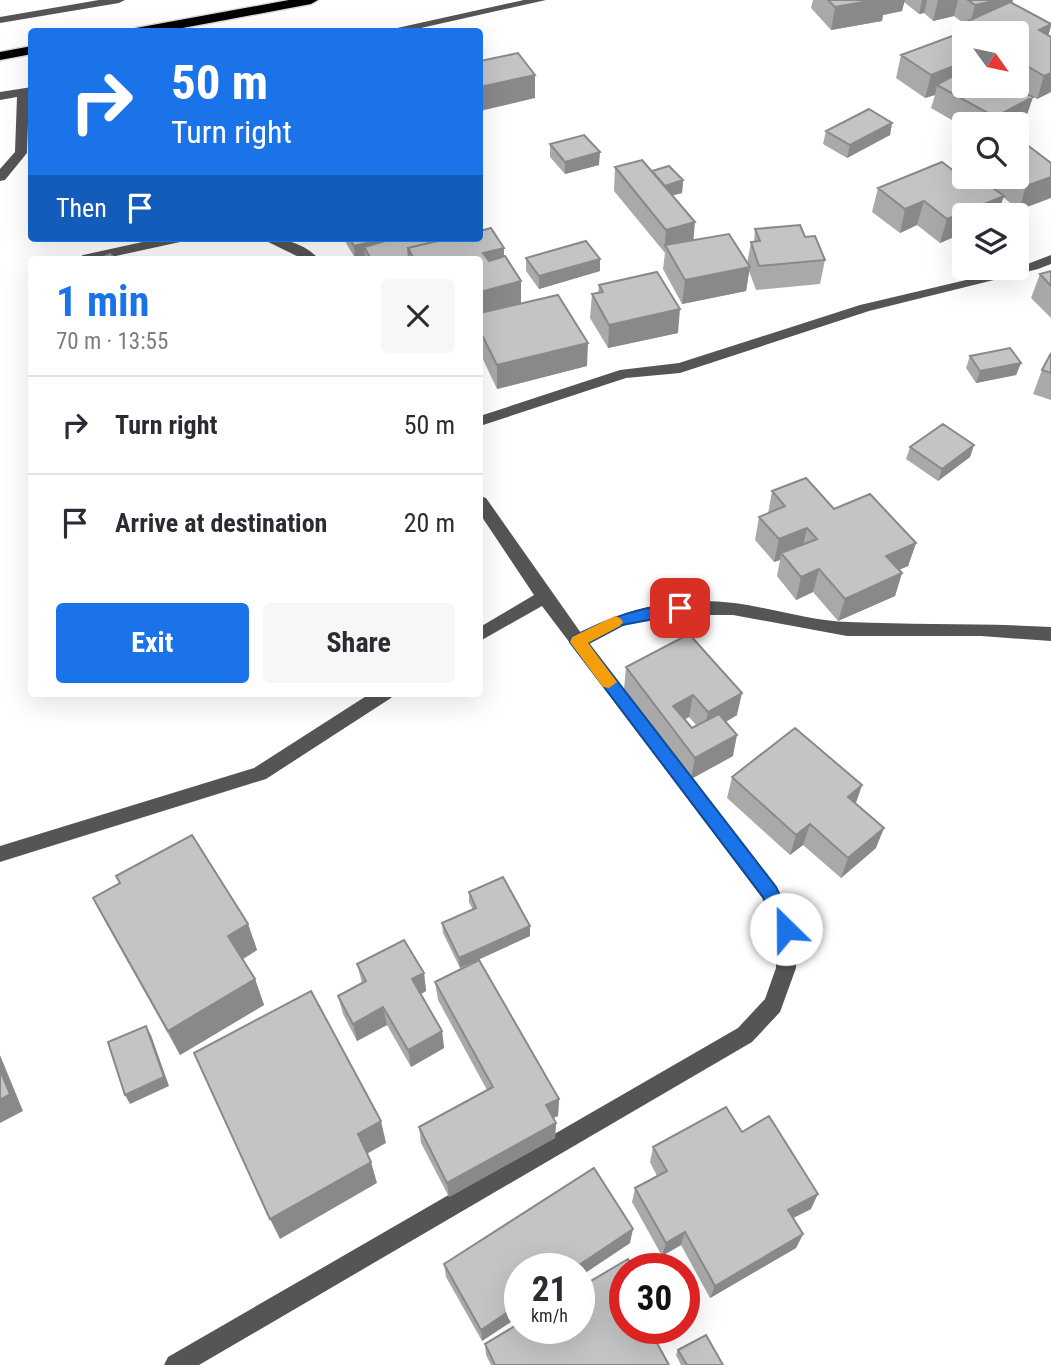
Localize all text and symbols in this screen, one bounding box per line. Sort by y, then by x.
north arrow [952,21,1029,98]
map controls [952,21,1029,280]
text: 50 m [171,54,268,111]
icon: right [56,56,147,147]
button: search [952,112,1029,189]
text: Turn right [171,113,292,151]
icon: arrive [121,189,159,227]
text: Then [56,193,107,223]
button: layers [952,203,1029,280]
text: 1 min [56,277,149,326]
button: close [381,279,455,353]
text: 70 m · 13:55 [56,328,168,355]
icon: right [56,406,94,444]
text: Turn right [115,410,217,440]
text: 50 m [404,410,455,440]
icon: arrive [56,504,94,542]
text: Arrive at destination [115,508,327,538]
text: 20 m [404,508,455,538]
pin [650,578,710,638]
icon: arrive [661,589,699,627]
button: Exit [56,603,249,683]
button: Share [263,603,455,683]
position arrow [749,892,823,966]
speed limit sign: 30 [609,1253,700,1344]
text: 21 [532,1269,567,1310]
text: km/h [531,1305,568,1326]

